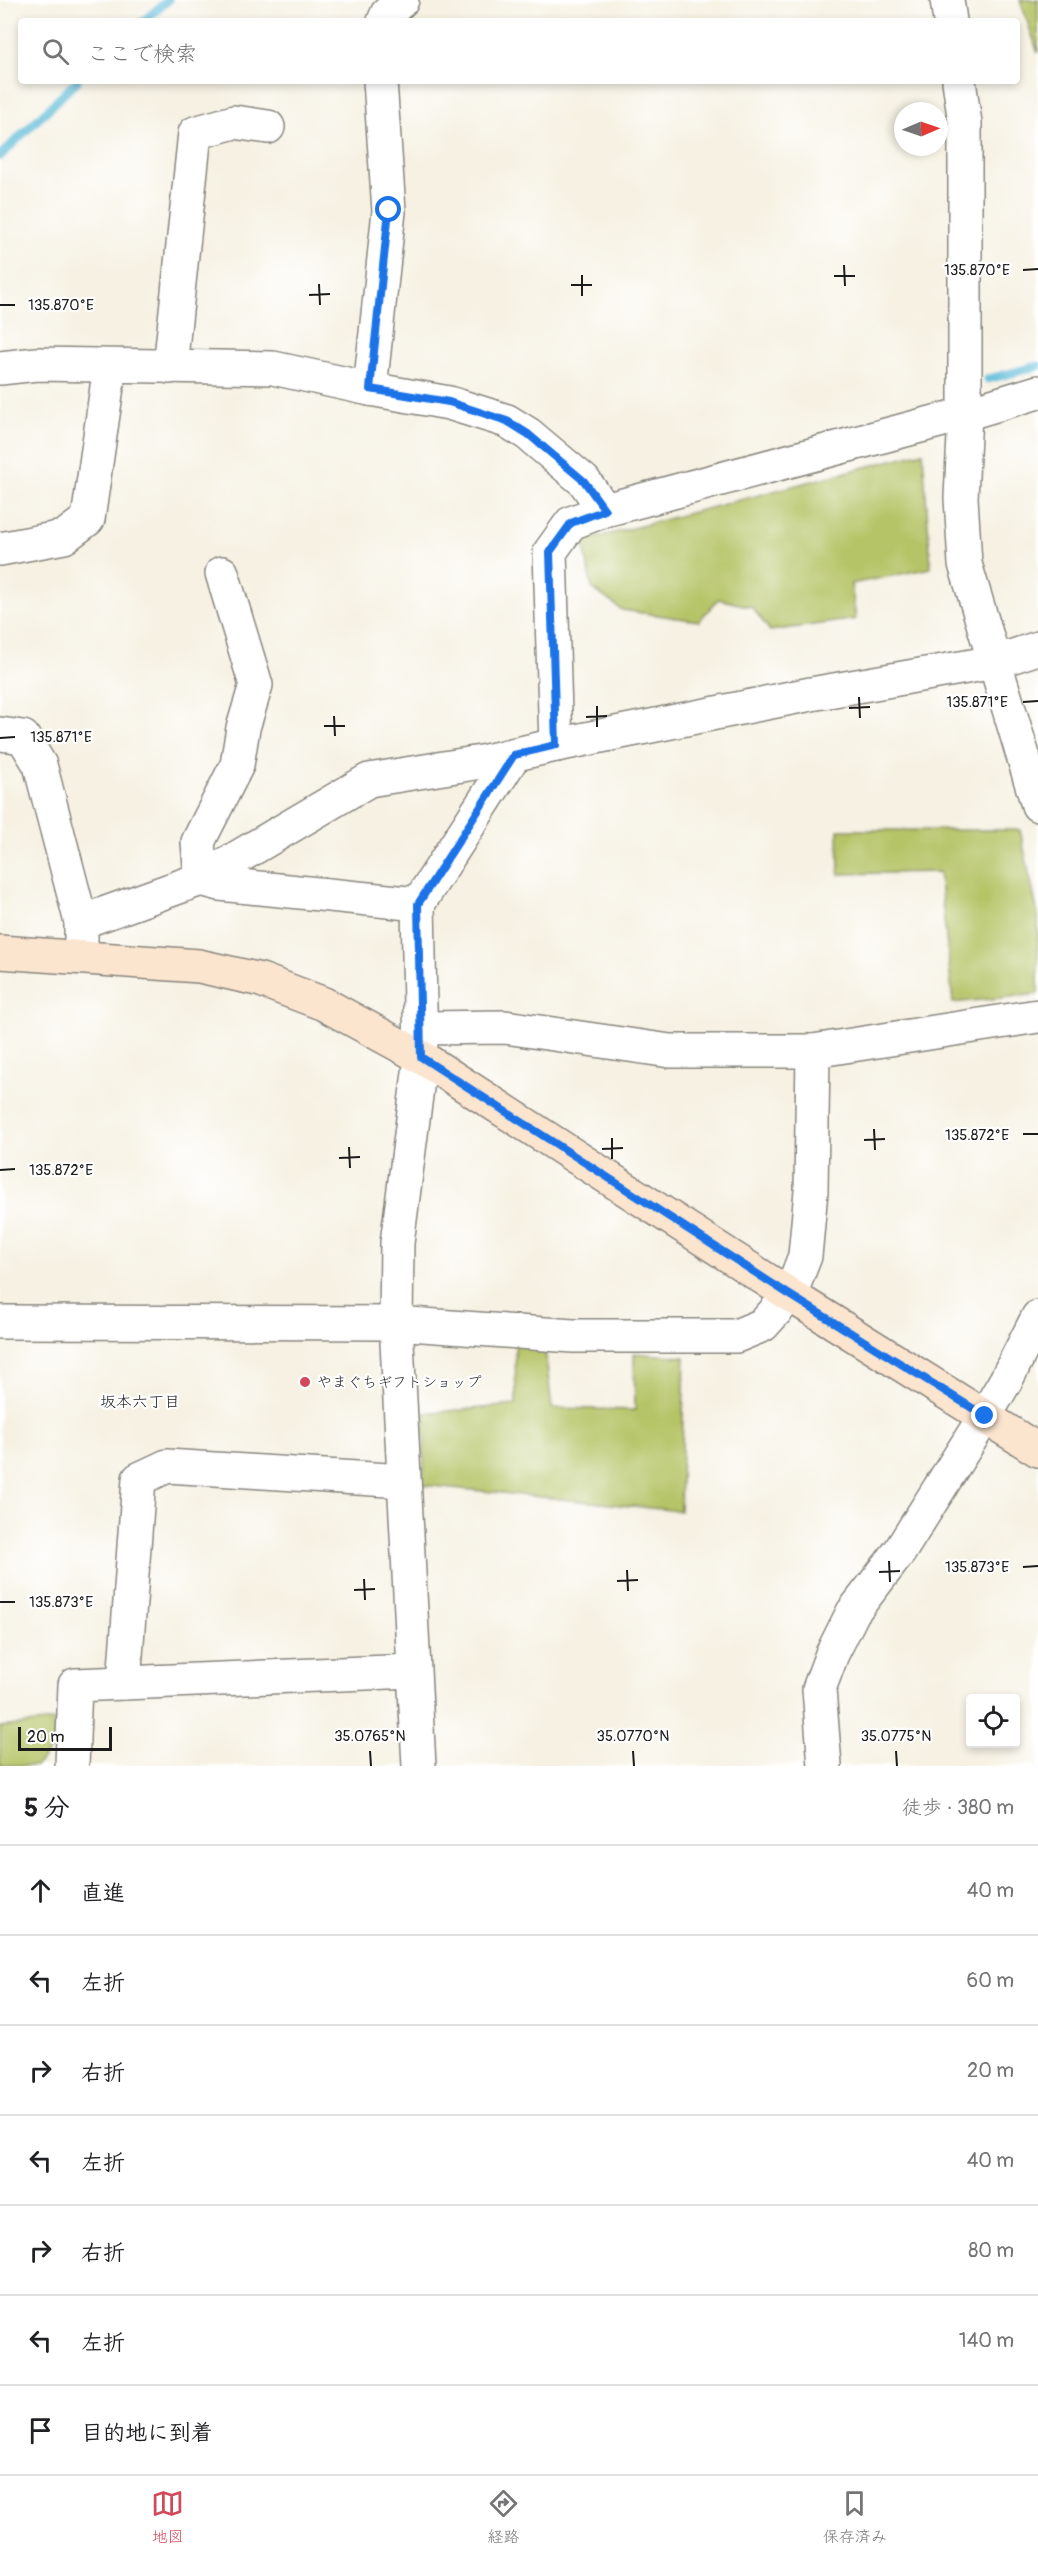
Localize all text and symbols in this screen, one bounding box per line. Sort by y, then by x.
search box [18,18,1020,84]
icon: search [39,35,72,68]
text: ここで検索 [87,40,197,68]
north arrow [894,102,948,156]
route start [375,196,401,222]
text: 135.870°E [944,261,1010,280]
text: 135.870°E [28,296,94,315]
text: 135.871°E [946,693,1008,712]
text: 135.871°E [30,728,92,747]
text: 135.872°E [945,1126,1009,1145]
text: 135.872°E [29,1161,93,1180]
place label: やまぐちギフトショップ [317,1373,481,1392]
marker: やまぐちギフトショップ [298,1375,312,1389]
district label: 坂本六丁目 [100,1392,180,1412]
route end [971,1402,997,1428]
text: 135.873°E [945,1558,1009,1577]
text: 135.873°E [29,1593,93,1612]
map controls [966,1694,1020,1748]
button: locate [966,1694,1020,1748]
scale bar [18,1724,112,1752]
text: 20 m [27,1727,65,1747]
text: 35.0765°N [334,1727,406,1746]
text: 35.0770°N [597,1727,669,1746]
text: 35.0775°N [861,1727,931,1746]
text: 5 分 [24,1792,70,1824]
text: 徒歩 · 380 m [902,1795,1014,1820]
icon: ahead [24,1874,57,1907]
text: 40 m [967,1878,1014,1903]
text: 直進 [81,1879,125,1907]
icon: left [24,1964,57,1997]
text: 60 m [967,1968,1014,1993]
text: 左折 [81,1969,125,1997]
icon: right [24,2054,57,2087]
text: 20 m [967,2058,1014,2083]
text: 右折 [81,2059,125,2087]
icon: left [24,2144,57,2177]
text: 40 m [967,2148,1014,2173]
text: 左折 [81,2149,125,2177]
icon: right [24,2234,57,2267]
text: 80 m [968,2238,1014,2263]
text: 右折 [81,2239,125,2267]
icon: left [24,2324,57,2357]
text: 140 m [959,2328,1014,2353]
text: 左折 [81,2329,125,2357]
icon: arrive [24,2414,57,2447]
text: 目的地に到着 [81,2419,213,2447]
tab: 地図 [151,2487,184,2547]
tab: 経路 [487,2487,520,2547]
tab: 保存済み [823,2487,887,2547]

